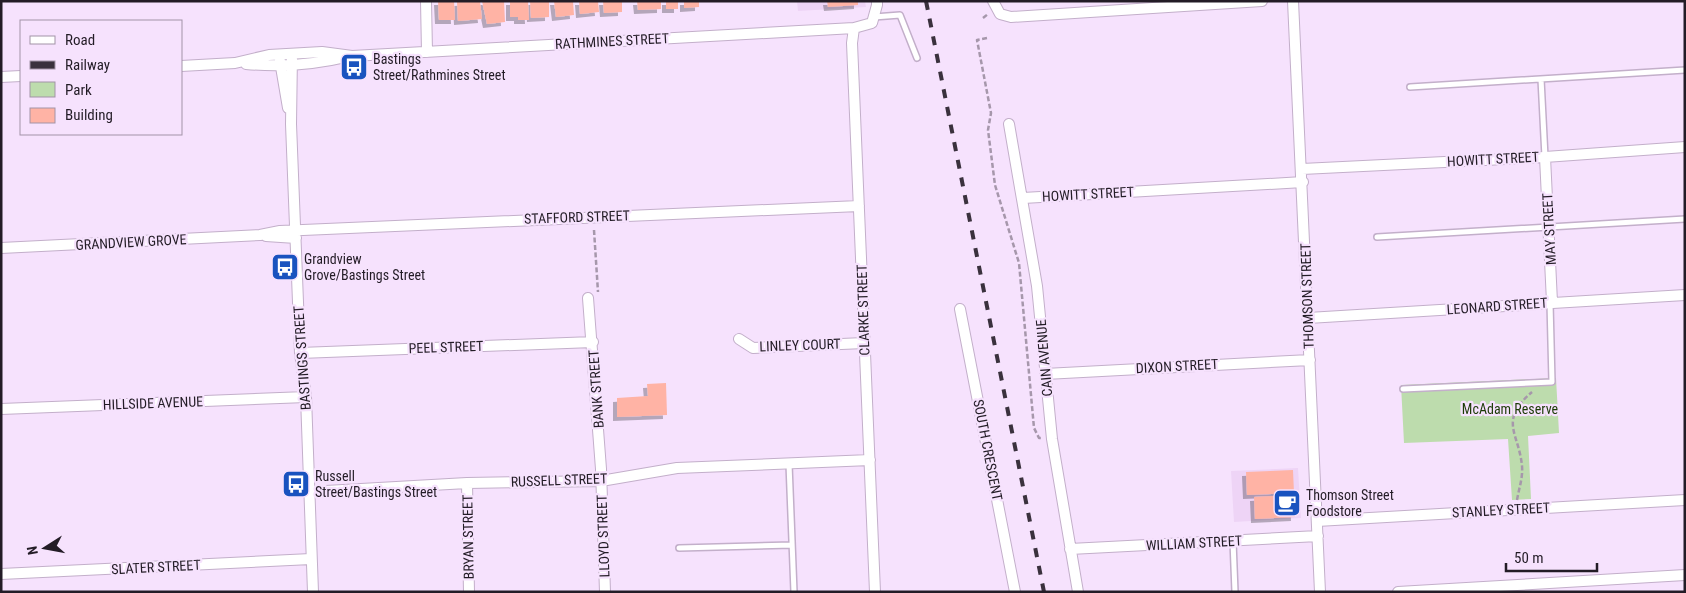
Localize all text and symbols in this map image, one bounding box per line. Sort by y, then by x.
legend [20,20,182,135]
street label: RATHMINES STREET [555,30,669,52]
text: Road [65,31,95,49]
place label: Bastings Street/Rathmines Street [373,51,506,83]
bus stop icon: Bastings Street/Rathmines Street [339,52,369,82]
text: Railway [65,56,110,74]
text: Park [65,81,92,99]
text: Building [65,106,113,124]
street label: HOWITT STREET [1447,149,1539,169]
street label: HOWITT STREET [1042,184,1134,204]
street label: MAY STREET [1539,193,1559,265]
street label: STAFFORD STREET [524,207,630,227]
street label: GRANDVIEW GROVE [75,231,187,253]
street label: THOMSON STREET [1297,243,1317,349]
place label: Grandview Grove/Bastings Street [304,251,425,283]
bus stop icon: Grandview Grove/Bastings Street [270,252,300,282]
street label: CLARKE STREET [853,264,873,356]
street label: LEONARD STREET [1446,295,1548,317]
street label: BASTINGS STREET [290,305,314,411]
street label: CAIN AVENUE [1033,319,1055,397]
street label: LINLEY COURT [759,336,841,354]
street label: PEEL STREET [408,338,484,356]
street label: BANK STREET [585,349,607,429]
street label: DIXON STREET [1135,356,1219,376]
street label: HILLSIDE AVENUE [103,393,203,413]
street label: SOUTH CRESCENT [970,398,1006,502]
park label: McAdam Reserve [1462,401,1559,417]
place label: Russell Street/Bastings Street [315,468,437,500]
bus stop icon: Russell Street/Bastings Street [281,469,311,499]
street label: RUSSELL STREET [510,470,608,490]
place label: Thomson Street Foodstore [1306,487,1394,519]
cafe icon: Thomson Street Foodstore [1272,488,1302,518]
street label: BRYAN STREET [459,494,477,580]
street label: LLOYD STREET [594,494,612,578]
street label: STANLEY STREET [1452,499,1550,521]
north arrow [20,523,70,573]
street label: WILLIAM STREET [1145,532,1243,554]
scale bar [1506,540,1597,572]
text: N [24,545,41,556]
text: 50 m [1514,549,1544,567]
street label: SLATER STREET [111,557,201,577]

